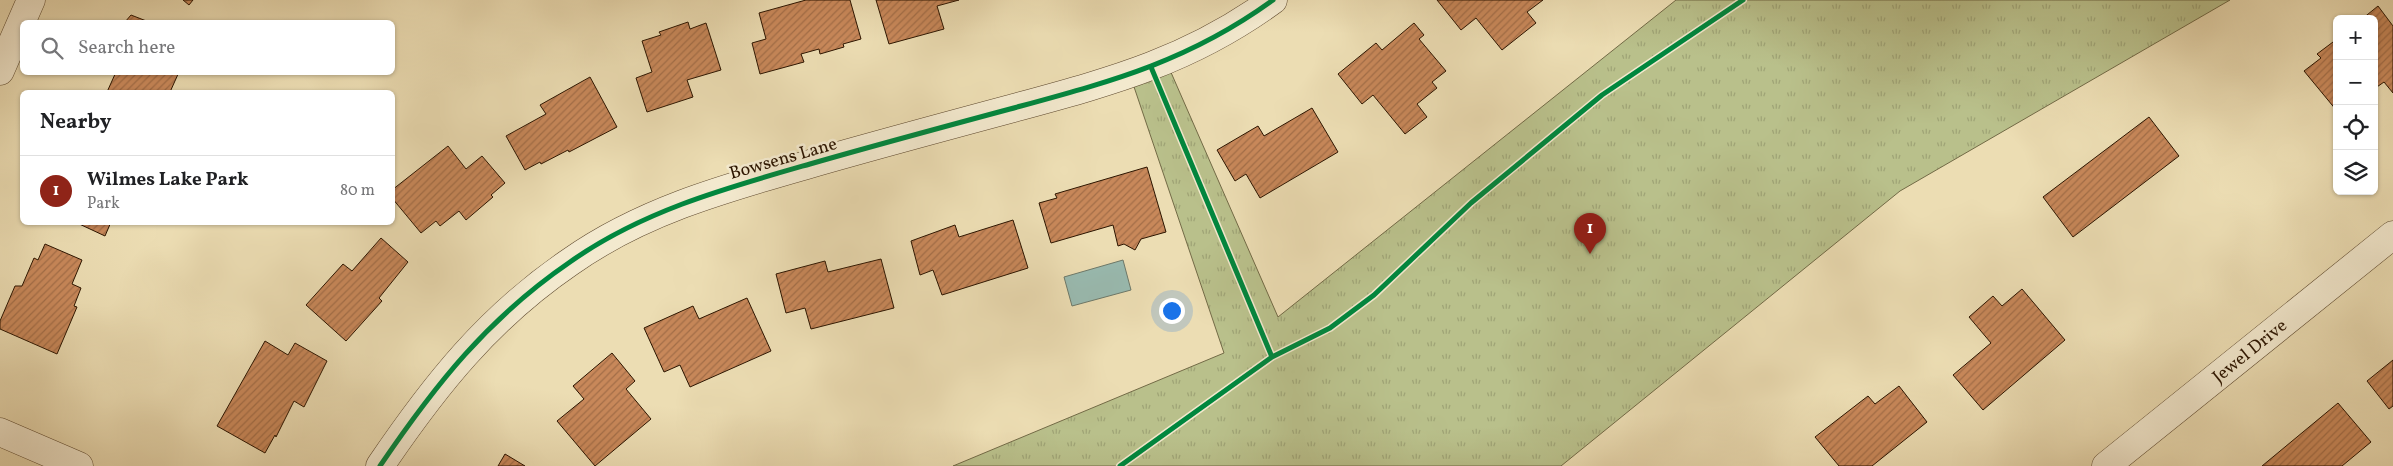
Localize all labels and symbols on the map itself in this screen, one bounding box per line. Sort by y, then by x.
street label: Bowsens Lane [727,132,840,187]
pin: 1 [1574,213,1606,254]
your location [1159,298,1185,324]
street label: Jewel Drive [2208,314,2293,390]

